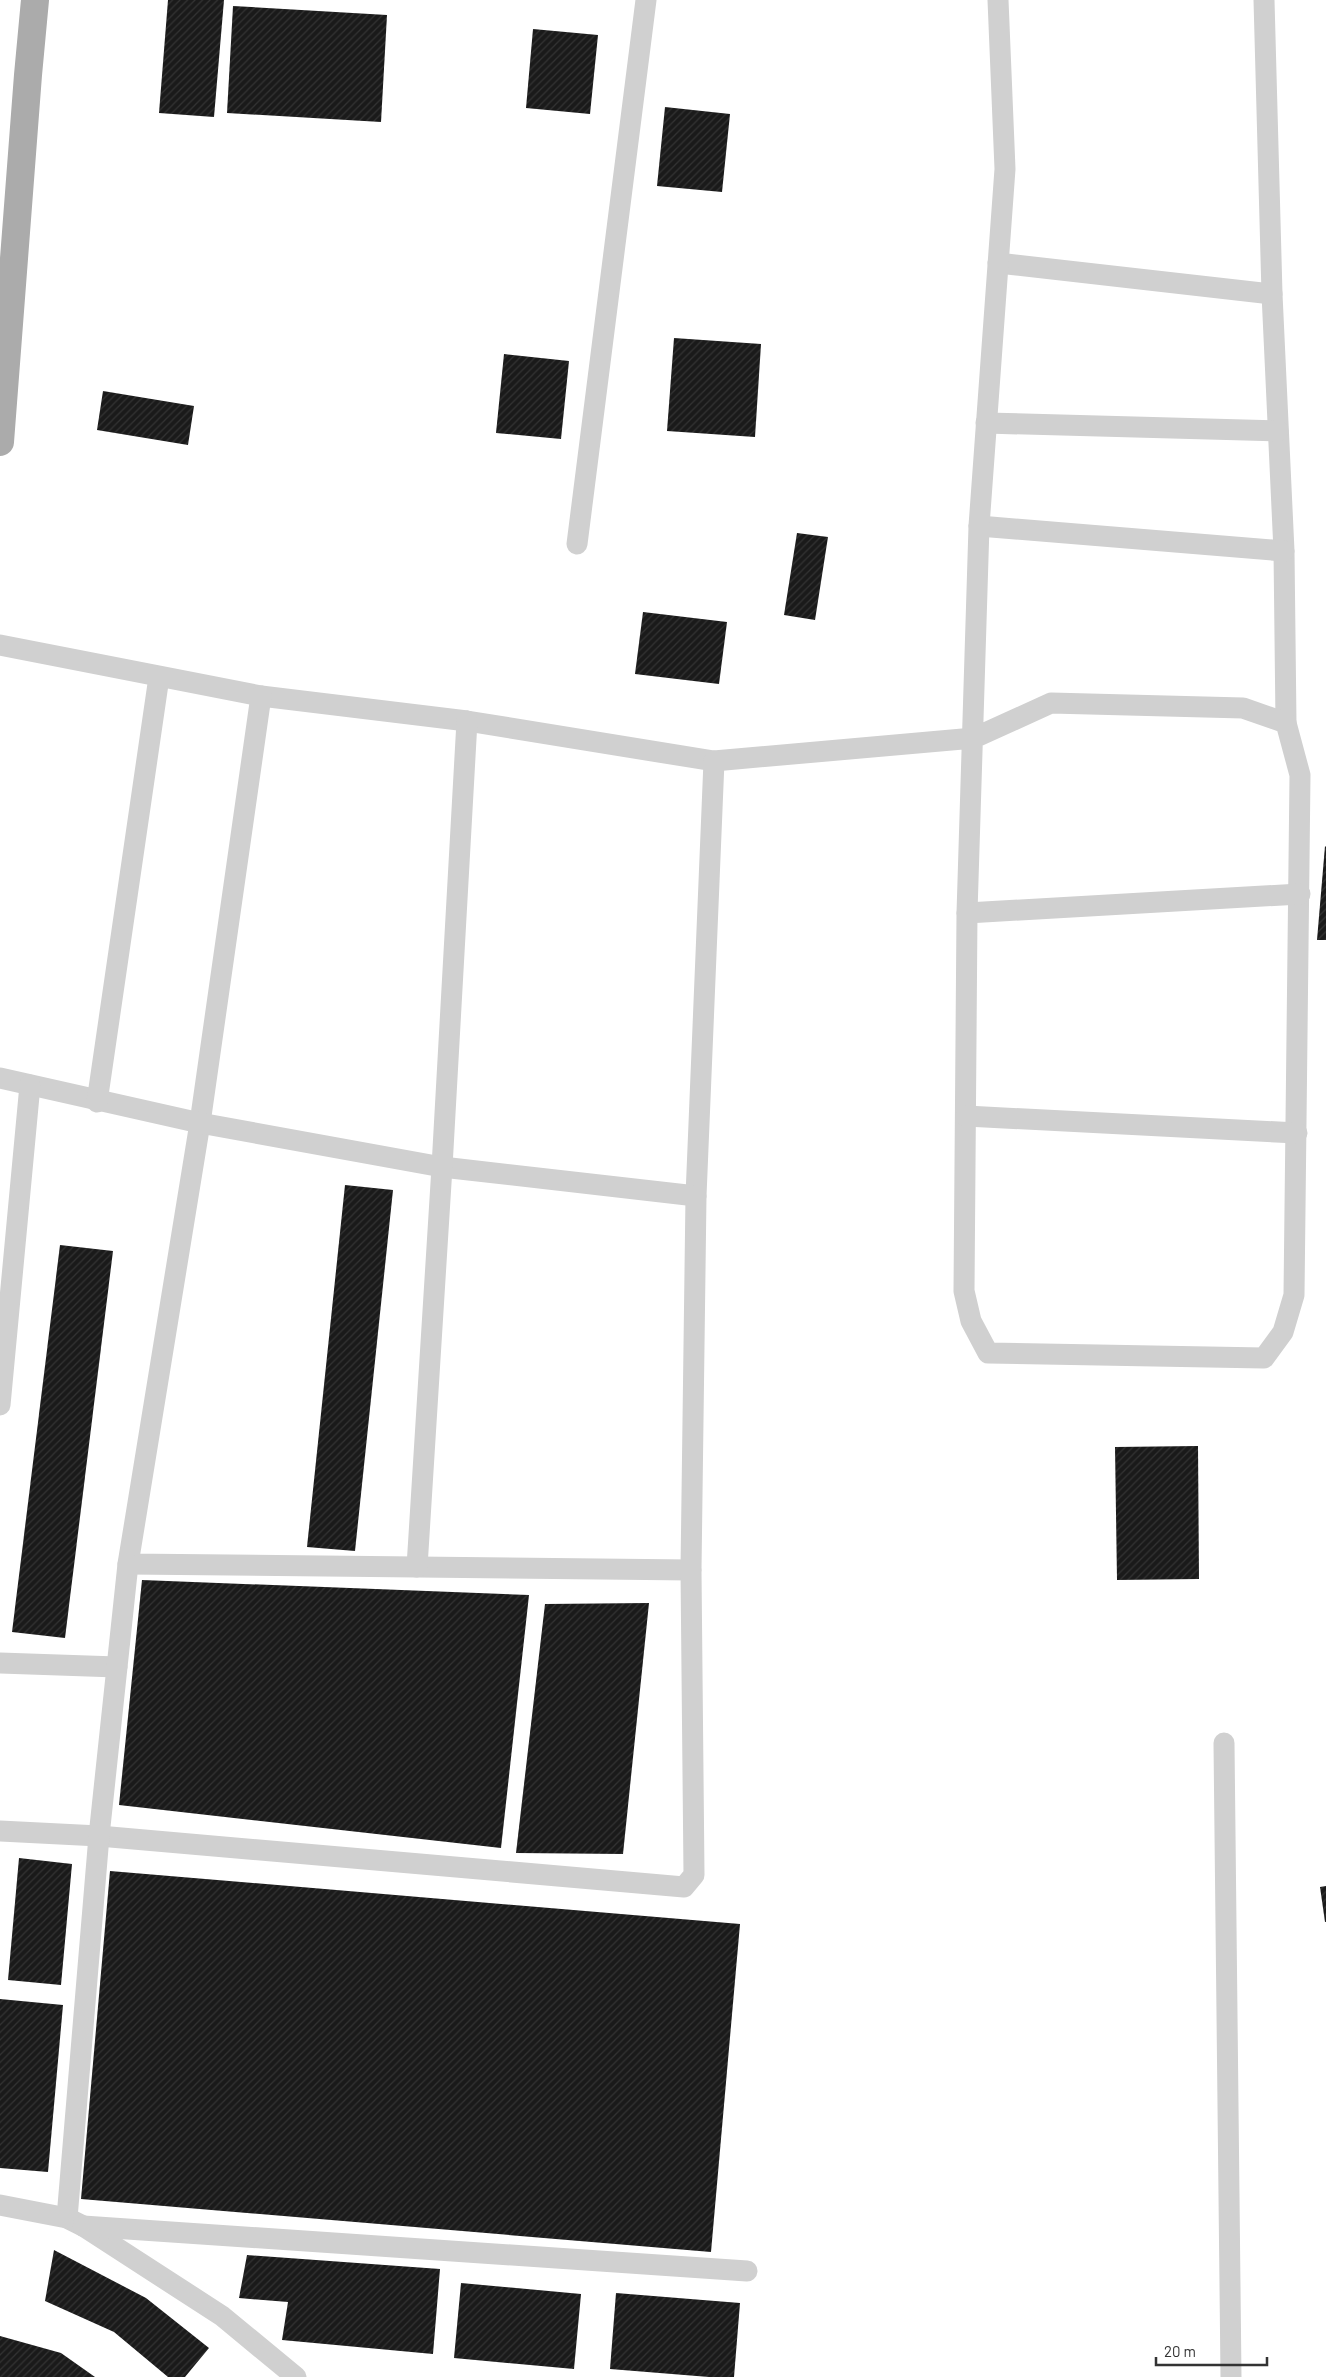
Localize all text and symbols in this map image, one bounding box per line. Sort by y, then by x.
scale bar [1156,2334,1267,2366]
text: 20 m [1164,2342,1196,2360]

